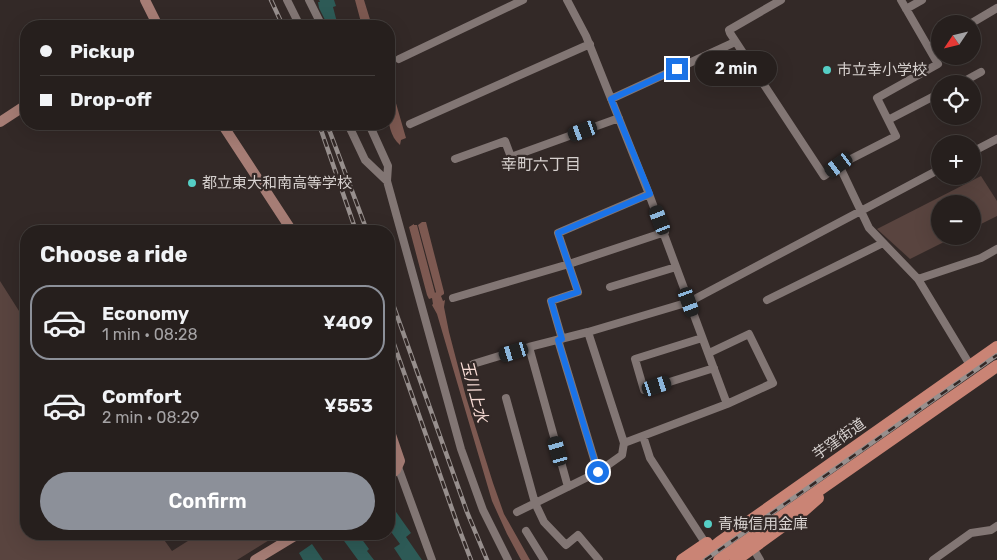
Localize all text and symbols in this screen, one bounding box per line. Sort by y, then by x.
north arrow [931,15,981,65]
map controls [931,15,981,245]
text: Pickup [70,40,135,63]
callout: 2 min [694,52,777,86]
route end [666,58,688,80]
text: 2 min [715,59,757,78]
place label: 市立幸小学校 [837,61,927,79]
marker: 市立幸小学校 [821,64,833,76]
button: locate [931,75,981,125]
text: Drop-off [70,88,152,111]
car [566,119,599,143]
button: + [931,135,981,185]
car [822,150,855,180]
district label: 幸町六丁目 [501,155,581,174]
place label: 都立東大和南高等学校 [202,174,352,192]
marker: 都立東大和南高等学校 [186,177,198,189]
button: − [931,195,981,245]
car [647,203,672,237]
text: Choose a ride [40,241,187,268]
car [676,285,701,319]
icon: car [42,300,87,345]
text: Economy [102,302,189,325]
text: ¥409 [323,311,373,334]
text: 1 min · 08:28 [102,325,198,344]
car [497,340,530,364]
water label: 玉川上水 [457,358,492,426]
car [640,374,673,398]
icon: car [42,383,87,428]
text: Comfort [102,385,182,408]
text: ¥553 [324,394,373,417]
text: 2 min · 08:29 [102,408,200,427]
street label: 芋窪街道 [809,414,869,464]
car [546,435,569,467]
route start [587,461,609,483]
button: Confirm [40,472,375,530]
place label: 青梅信用金庫 [718,515,808,533]
marker: 青梅信用金庫 [702,518,714,530]

